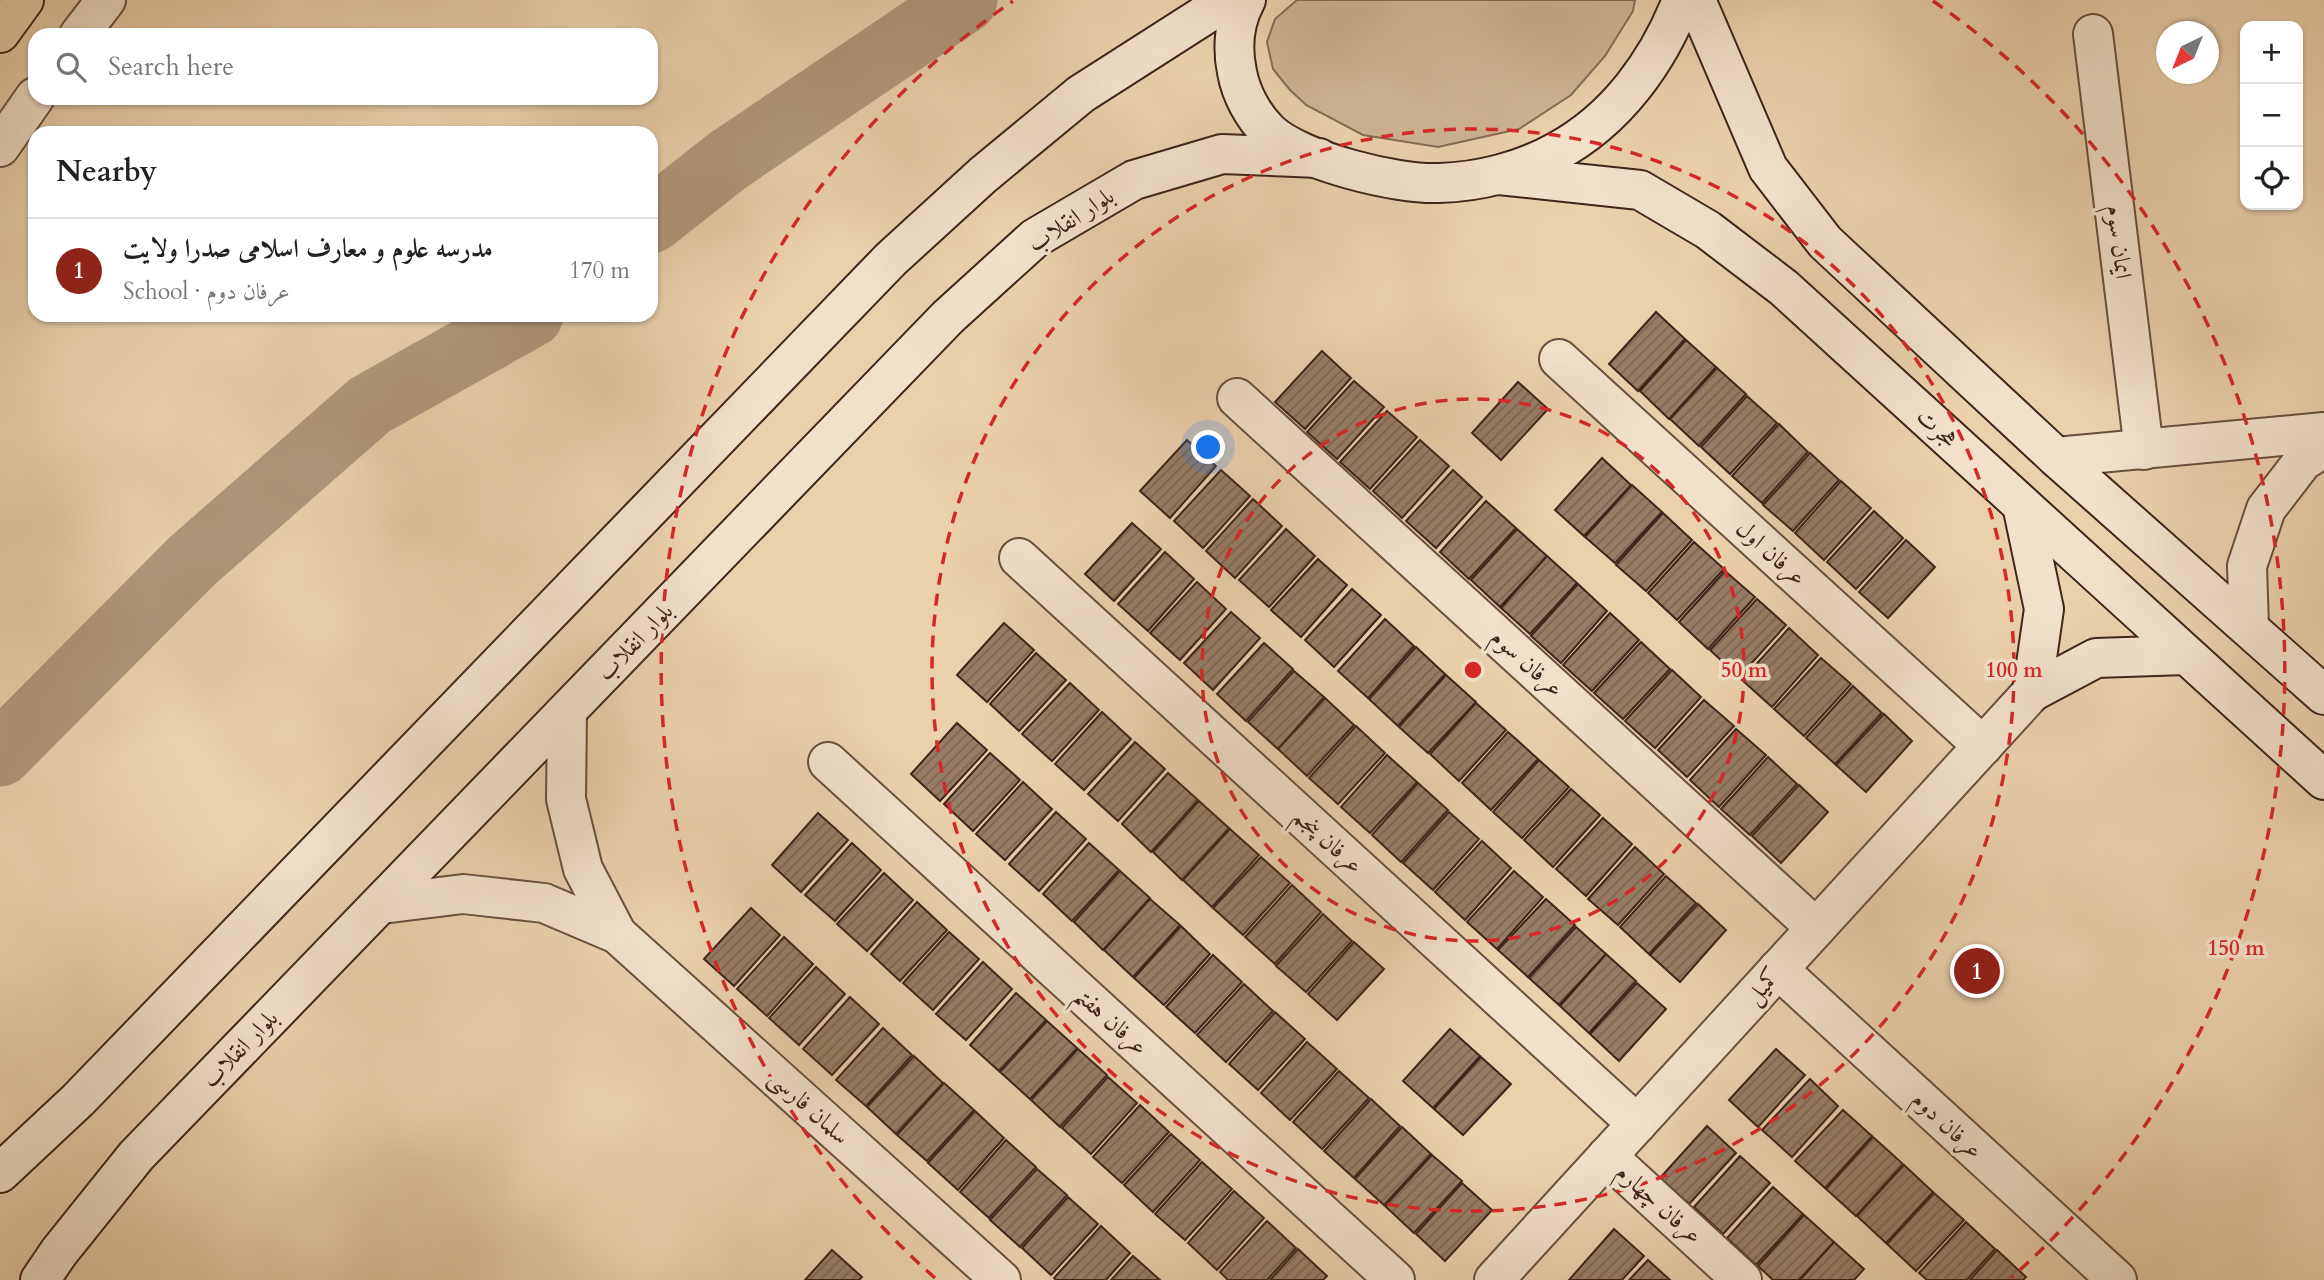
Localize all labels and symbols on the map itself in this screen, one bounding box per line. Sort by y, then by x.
north arrow [2156,21,2219,84]
street label: بلوار انقلاب [1021,180,1121,260]
street label: ایمان سوم [2094,203,2140,281]
street label: هجرت [1909,400,1965,456]
your location [1191,430,1225,464]
street label: عرفان اول [1728,512,1814,594]
street label: بلوار انقلاب [589,596,681,688]
street label: عرفان سوم [1480,621,1571,708]
text: 50 m [1721,656,1768,685]
text: 100 m [1985,656,2043,685]
centre of rings [1461,658,1485,682]
street label: عرفان پنجم [1282,801,1370,885]
text: 150 m [2207,934,2265,963]
pin: 1 [1954,945,2000,997]
street label: کمیل [1738,960,1788,1012]
street label: عرفان هفتم [1062,979,1155,1068]
street label: بلوار انقلاب [194,1003,286,1095]
street label: سلمان فارسی [761,1062,857,1152]
street label: عرفان دوم [1901,1083,1990,1170]
street label: عرفان چهارم [1606,1156,1710,1255]

